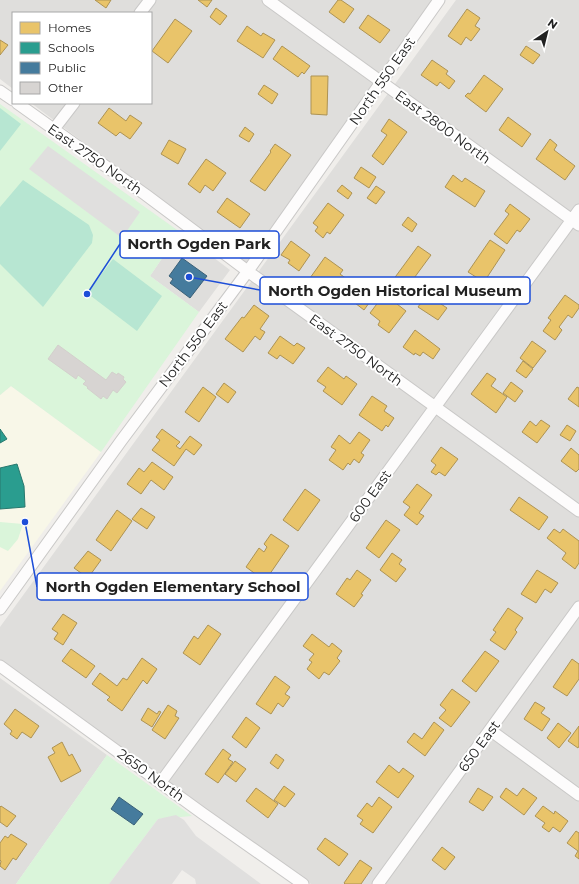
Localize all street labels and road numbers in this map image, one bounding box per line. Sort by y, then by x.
street label: North 550 East [345,33,419,129]
street label: East 2800 North [392,86,494,168]
street label: East 2750 North [44,120,146,198]
street label: North 550 East [155,297,232,391]
street label: East 2750 North [306,310,406,390]
street label: 600 East [345,466,395,526]
street label: 650 East [454,716,504,775]
street label: 2650 North [114,745,188,805]

